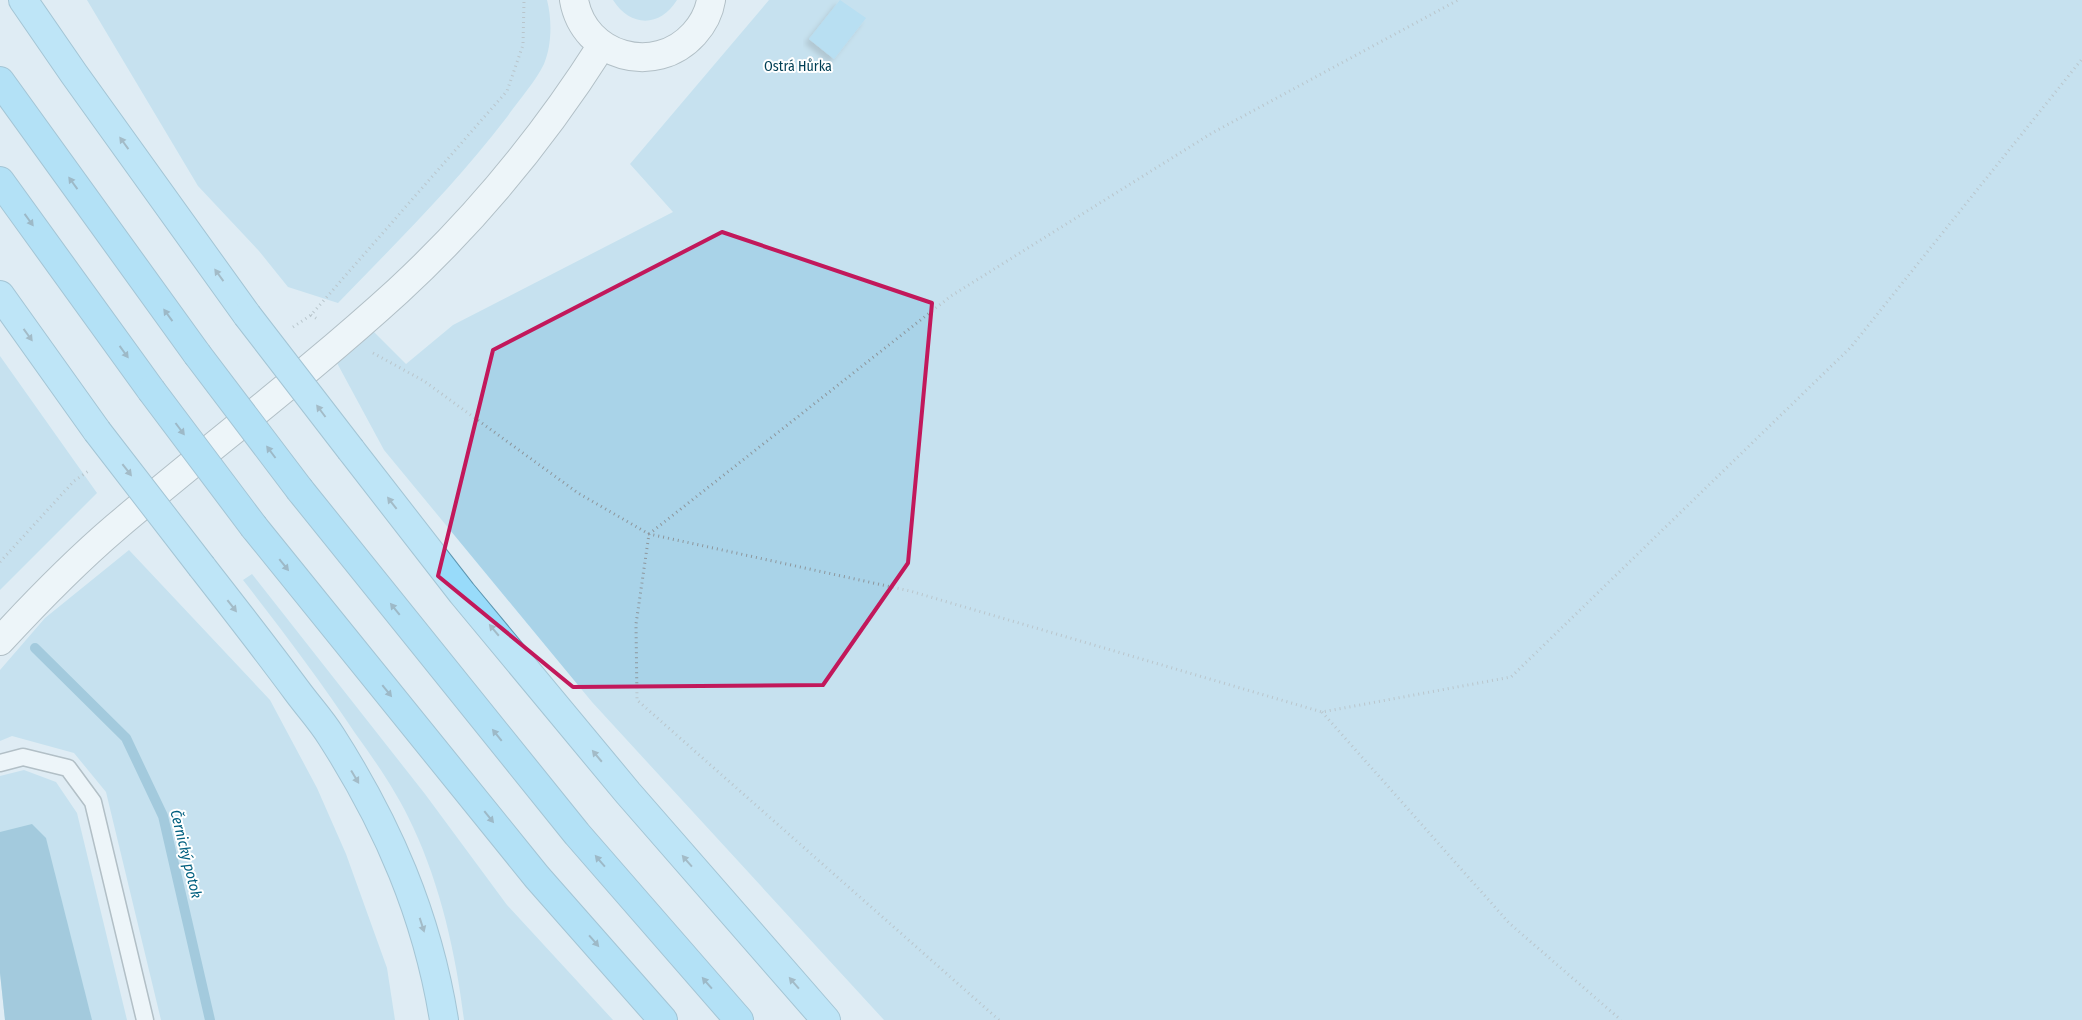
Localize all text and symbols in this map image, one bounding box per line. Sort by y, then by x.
park label: Ostrá Hůrka [764,58,832,75]
one-way arrow [119,136,129,150]
one-way arrow [68,176,78,190]
one-way arrow [23,214,33,227]
one-way arrow [214,268,224,282]
one-way arrow [163,308,173,322]
one-way arrow [23,328,33,342]
one-way arrow [119,345,129,359]
one-way arrow [316,404,326,418]
one-way arrow [175,422,186,435]
one-way arrow [265,446,276,459]
one-way arrow [122,463,132,477]
one-way arrow [387,497,398,510]
one-way arrow [279,558,290,571]
one-way arrow [226,599,237,612]
one-way arrow [389,603,400,616]
one-way arrow [488,624,499,637]
one-way arrow [381,684,392,697]
one-way arrow [491,729,502,742]
one-way arrow [591,750,603,762]
one-way arrow [351,771,360,784]
water label: Černický potok [166,808,206,901]
one-way arrow [483,811,494,824]
one-way arrow [594,855,606,867]
one-way arrow [682,855,693,868]
one-way arrow [418,918,426,933]
one-way arrow [588,935,600,947]
one-way arrow [789,977,800,990]
one-way arrow [701,978,713,990]

